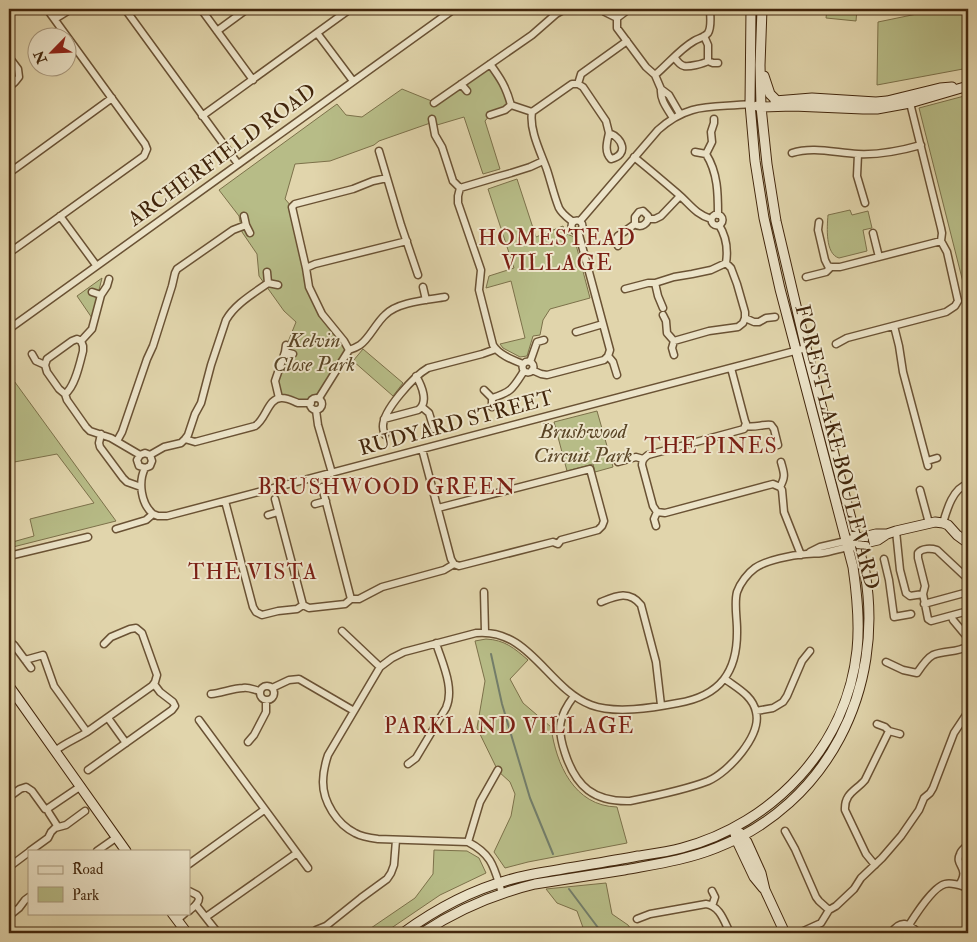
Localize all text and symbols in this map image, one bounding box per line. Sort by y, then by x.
north arrow [28,28,78,78]
text: N [30,47,51,67]
street label: ARCHERFIELD ROAD [122,78,321,233]
district label: HOMESTEAD VILLAGE [478,224,636,277]
street label: FOREST LAKE BOULEVARD [788,302,886,592]
park label: Kelvin Close Park [273,327,355,378]
street label: RUDYARD STREET [356,384,557,462]
park label: Brushwood Circuit Park [534,418,632,469]
district label: THE PINES [644,432,778,460]
district label: BRUSHWOOD GREEN [258,473,516,501]
district label: THE VISTA [188,558,318,586]
district label: PARKLAND VILLAGE [384,712,634,740]
legend [28,850,190,914]
text: Road [72,860,104,879]
text: Park [72,886,99,905]

